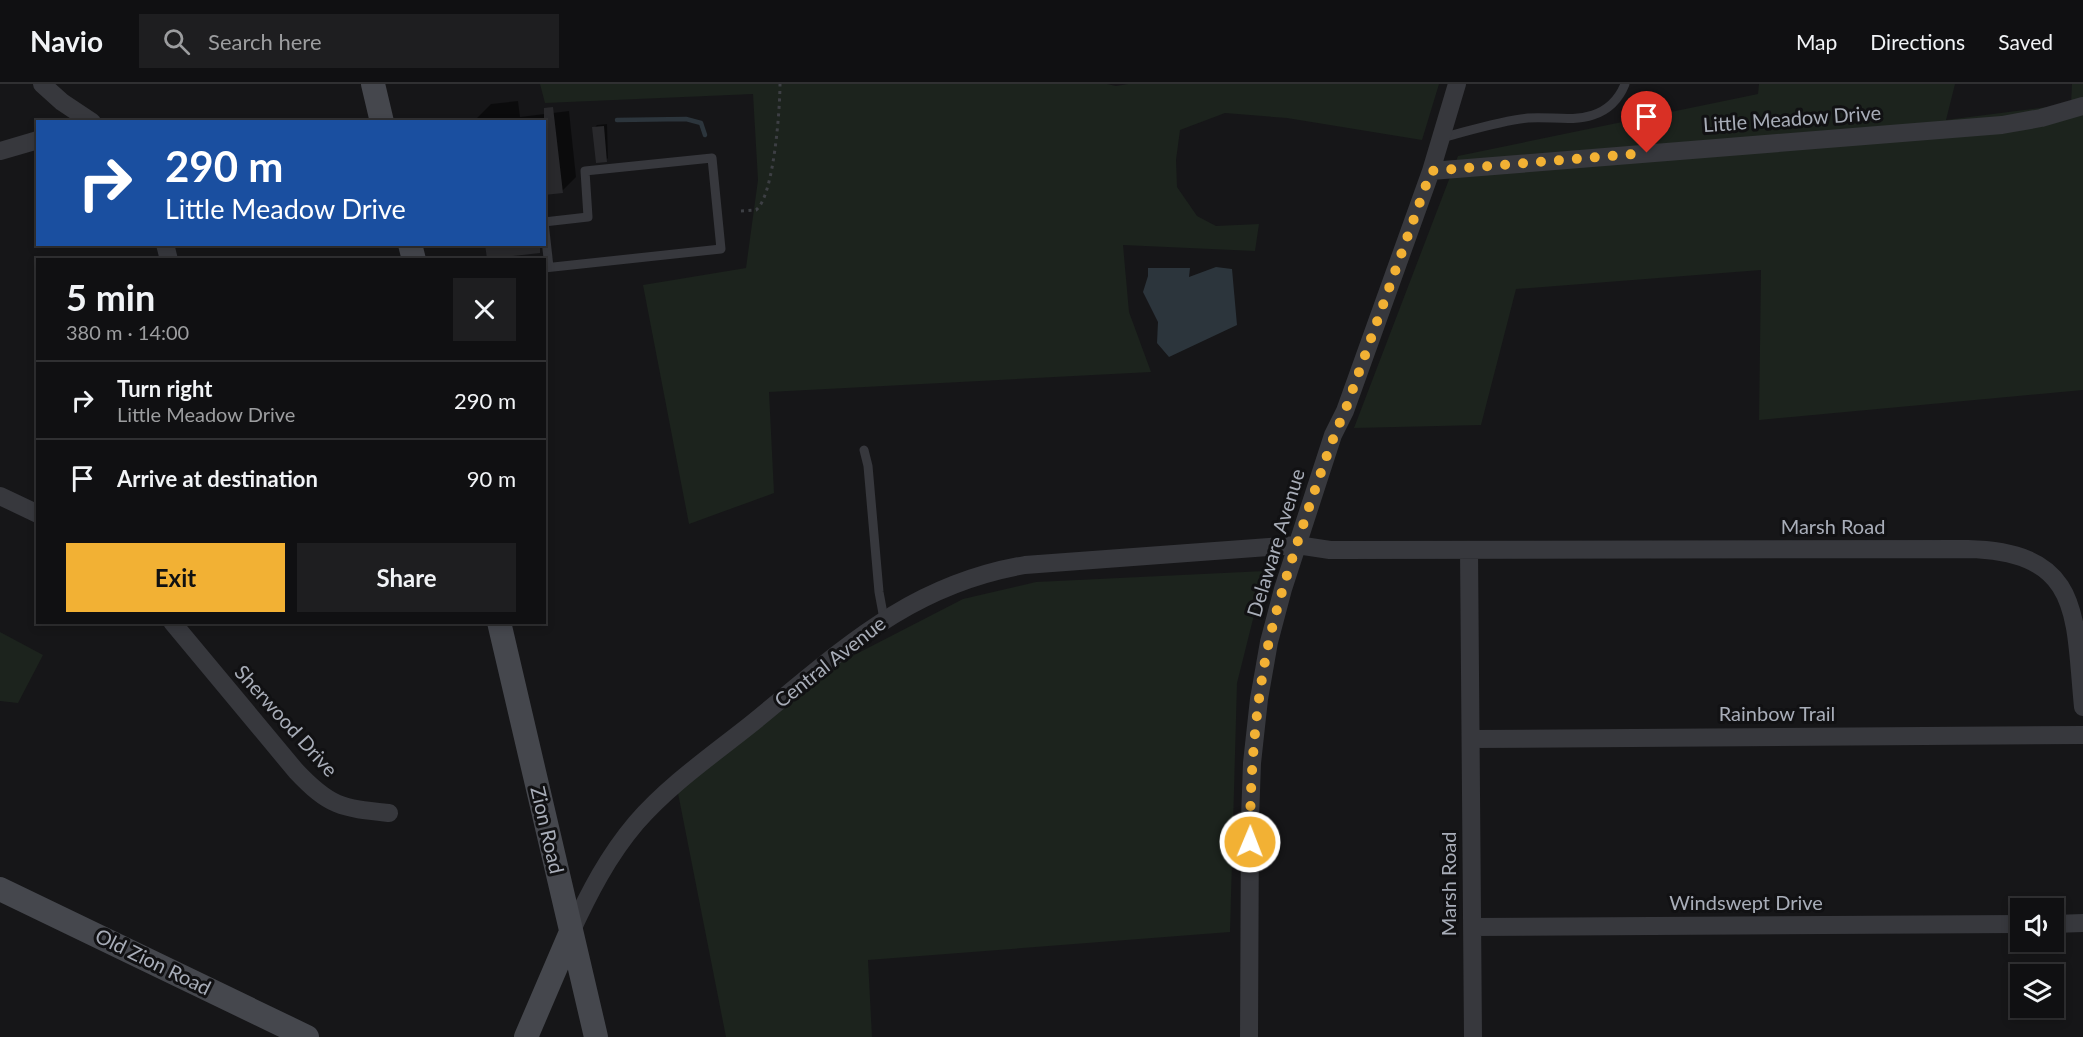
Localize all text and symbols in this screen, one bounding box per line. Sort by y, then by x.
search box [139,14,559,68]
text: Navio [30,24,103,58]
icon: search [160,25,193,58]
text: Search here [208,28,322,55]
text: Map [1796,29,1837,54]
text: Directions [1870,29,1965,54]
text: Saved [1998,29,2053,54]
pin [1621,91,1672,153]
icon: arrive [1630,100,1663,133]
street label: Little Meadow Drive [1702,100,1882,136]
text: 290 m [165,141,283,191]
icon: right [66,144,144,222]
text: Little Meadow Drive [165,192,406,225]
text: 5 min [66,275,155,319]
button: close [453,278,516,341]
text: 380 m · 14:00 [66,320,189,344]
text: Turn right [117,375,212,402]
icon: right [66,384,99,417]
text: 290 m [454,387,516,414]
text: Little Meadow Drive [117,402,295,426]
icon: arrive [66,462,99,495]
text: Arrive at destination [117,465,318,492]
text: 90 m [467,465,516,492]
street label: Delaware Avenue [1241,466,1309,620]
street label: Marsh Road [1781,514,1885,538]
button: Exit [66,543,285,612]
button: Share [297,543,516,612]
street label: Central Avenue [769,610,890,712]
street label: Sherwood Drive [230,660,343,781]
street label: Rainbow Trail [1719,701,1835,725]
street label: Zion Road [526,784,570,876]
position arrow [1218,810,1282,874]
street label: Marsh Road [1436,832,1460,936]
street label: Windswept Drive [1669,890,1823,914]
map controls [2010,898,2064,1018]
button: sound [2010,898,2064,952]
street label: Old Zion Road [92,923,215,999]
button: layers [2010,964,2064,1018]

